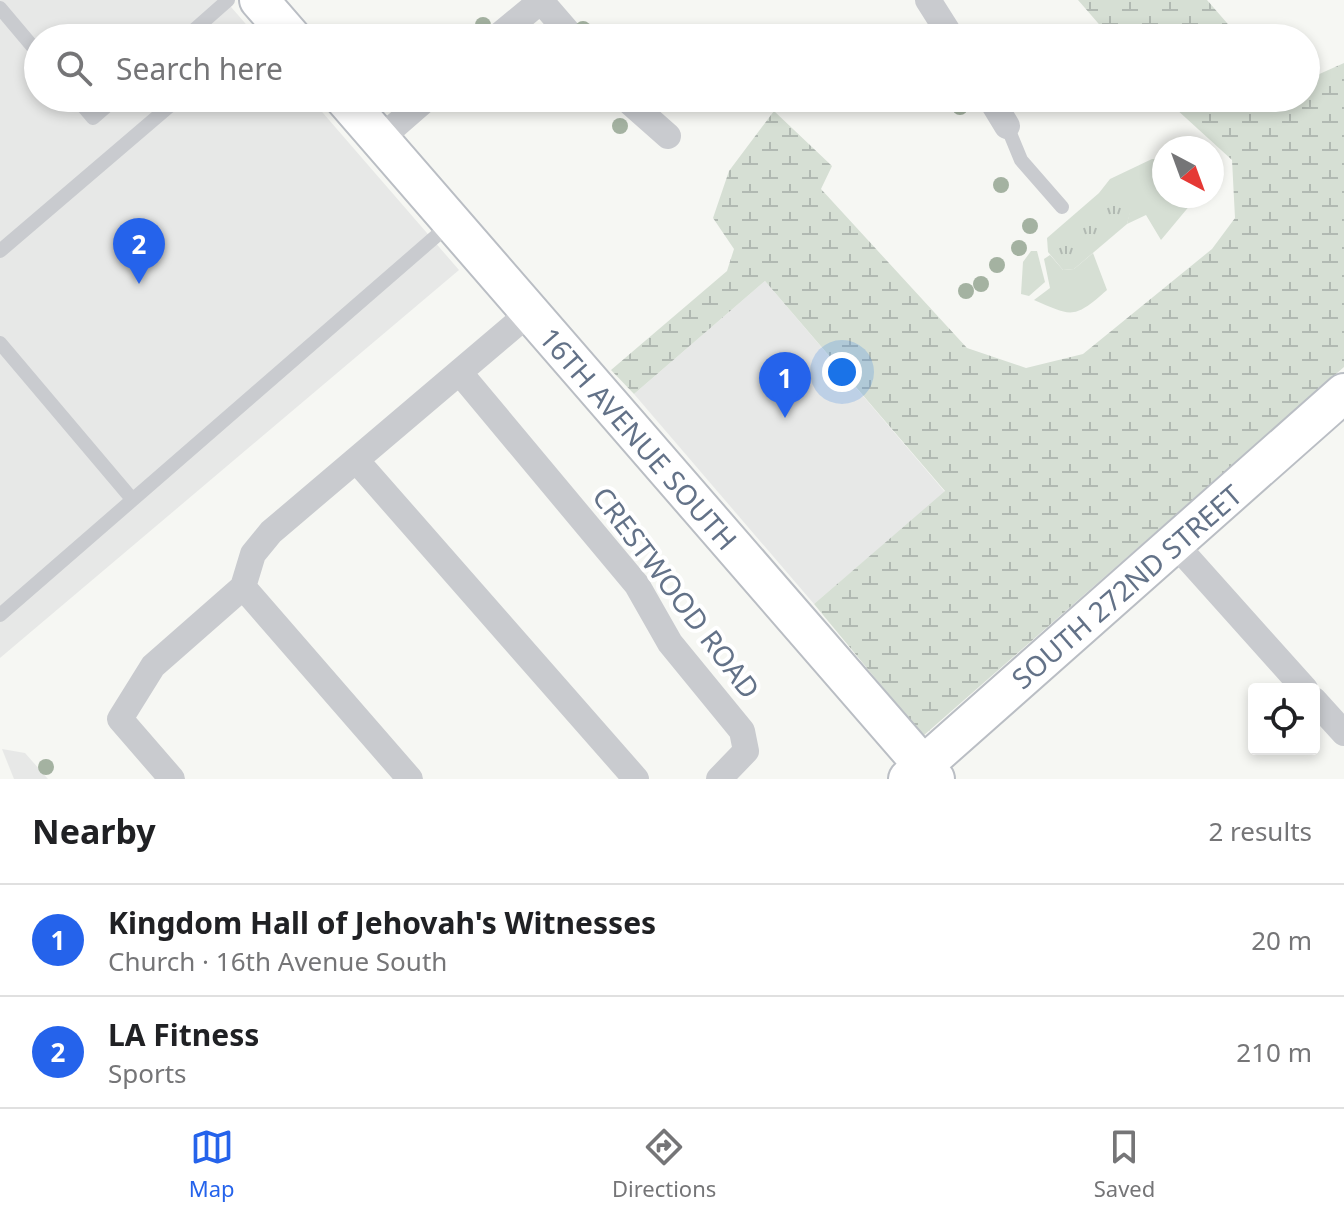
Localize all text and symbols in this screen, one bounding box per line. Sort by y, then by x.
search box [24,24,1320,112]
icon: search [52,46,96,90]
text: Search here [116,48,283,89]
north arrow [1152,136,1224,208]
pin: 2 [113,218,165,284]
street label: 16TH AVENUE SOUTH [531,319,746,558]
pin: 1 [759,352,811,418]
your location [822,352,862,392]
street label: SOUTH 272ND STREET [1003,475,1250,697]
street label: CRESTWOOD ROAD [585,479,769,706]
map controls [1248,683,1320,755]
button: locate [1248,683,1320,755]
text: Nearby [32,808,156,854]
text: 2 results [1208,813,1312,849]
text: Kingdom Hall of Jehovah's Witnesses [108,902,656,943]
text: 1 [51,922,65,958]
text: 20 m [1251,922,1312,958]
text: Church · 16th Avenue South [108,943,447,979]
text: LA Fitness [108,1014,259,1055]
text: 2 [51,1034,65,1070]
text: 210 m [1236,1034,1312,1070]
text: Sports [108,1055,187,1091]
tab: Map [189,1125,235,1203]
tab: Directions [612,1125,716,1203]
tab: Saved [1094,1125,1155,1203]

